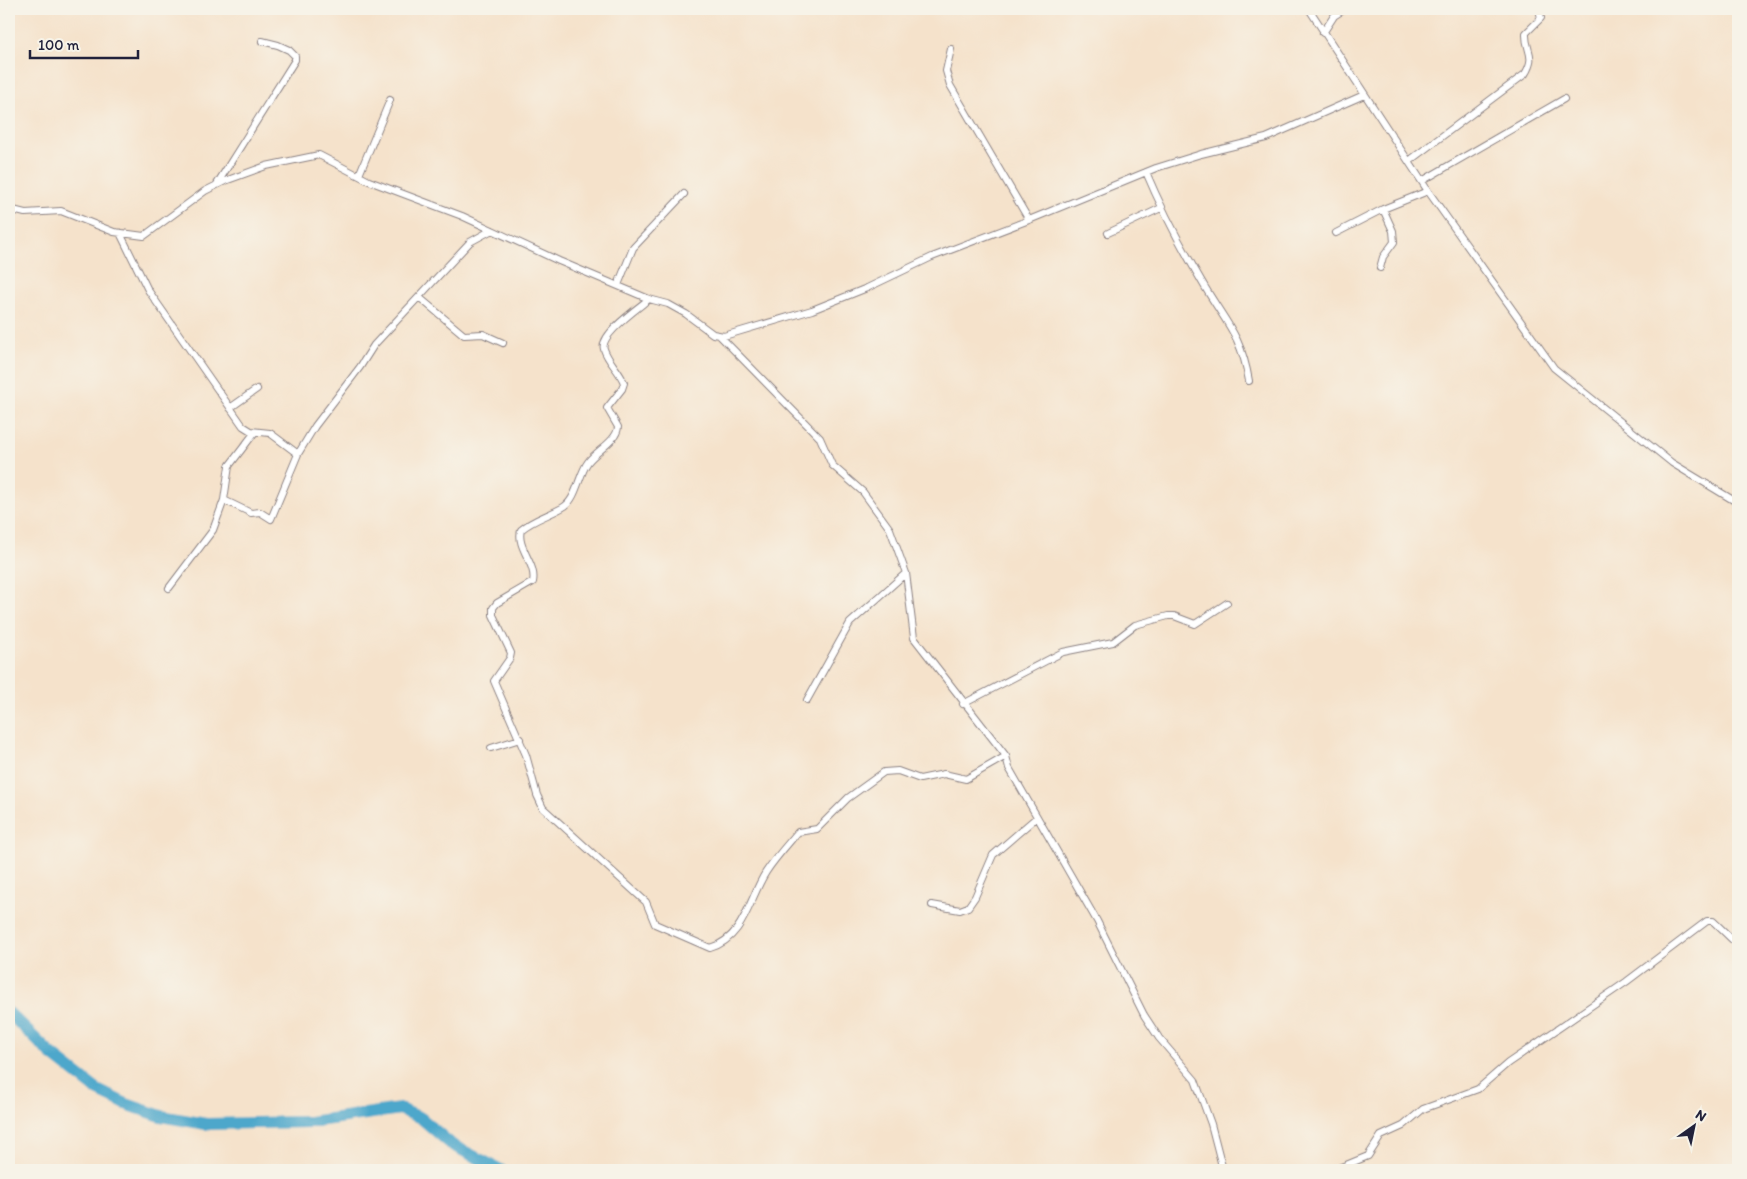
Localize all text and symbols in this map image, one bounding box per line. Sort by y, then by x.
scale bar [30,28,138,60]
text: 100 m [38,36,80,54]
north arrow [1670,1102,1720,1152]
text: N [1692,1106,1709,1125]

